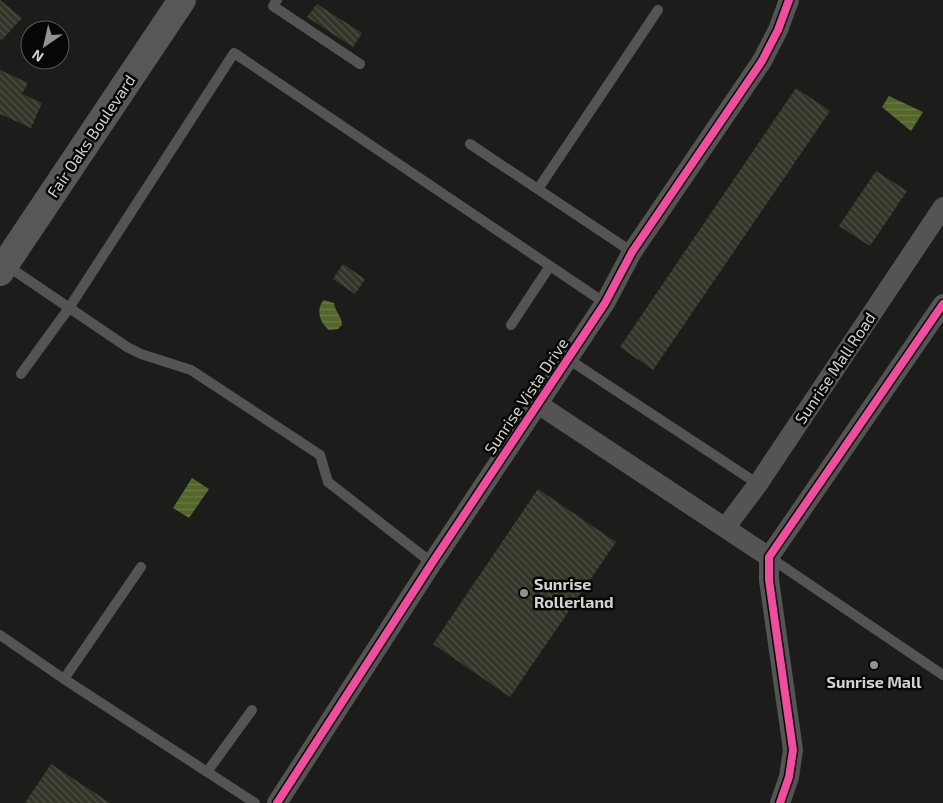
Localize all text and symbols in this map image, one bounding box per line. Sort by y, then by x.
north arrow [20,20,70,70]
text: N [29,46,46,66]
street label: Fair Oaks Boulevard [42,71,139,201]
street label: Sunrise Mall Road [790,308,879,427]
street label: Sunrise Vista Drive [480,334,571,457]
place label: Sunrise Rollerland [534,574,614,611]
marker: Sunrise Rollerland [518,587,530,599]
marker: Sunrise Mall [868,659,880,671]
place label: Sunrise Mall [827,672,922,691]

